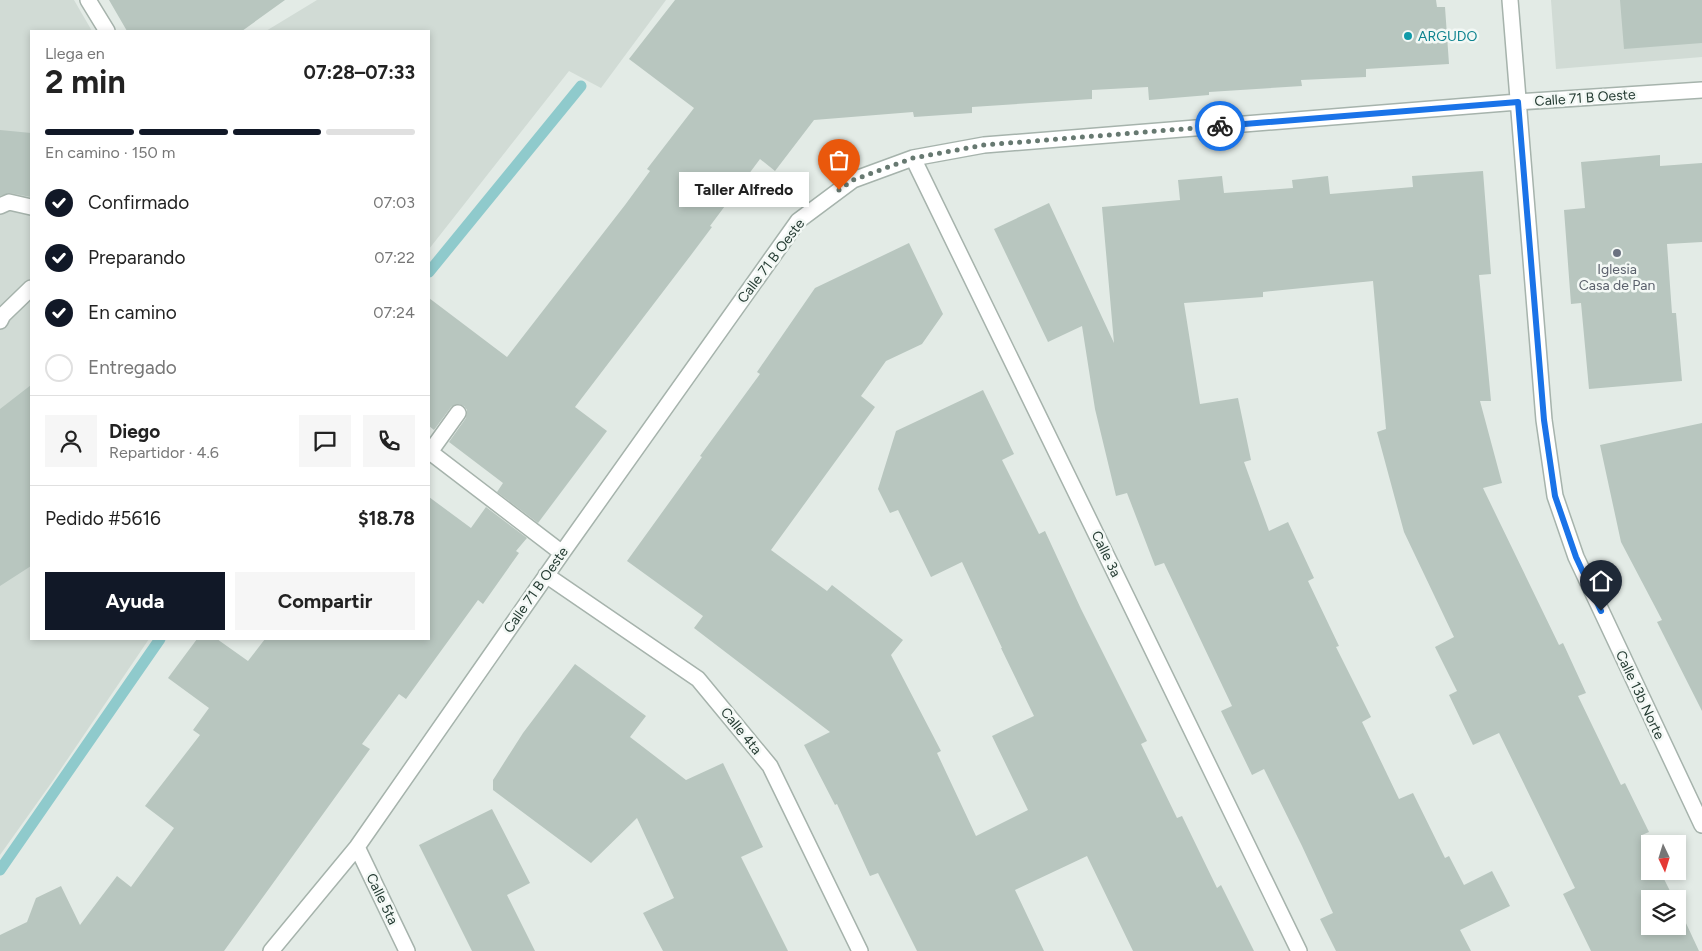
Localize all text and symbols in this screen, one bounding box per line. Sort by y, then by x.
place label: ARGUDO [1418,28,1477,45]
marker: ARGUDO [1402,30,1414,42]
text: Llega en [45,44,105,63]
text: 07:28–07:33 [304,61,415,84]
text: 2 min [45,63,126,101]
street label: Calle 71 B Oeste [1534,86,1636,110]
courier [1195,101,1245,151]
icon: bike [1206,112,1234,140]
pin [818,139,860,190]
text: En camino · 150 m [45,143,175,162]
icon: bag [825,146,853,174]
callout: Taller Alfredo [679,172,809,208]
text: Taller Alfredo [695,180,793,199]
icon: check [45,189,73,217]
text: Confirmado [88,191,189,214]
text: 07:03 [373,193,415,212]
street label: Calle 71 B Oeste [734,215,808,307]
icon: check [45,244,73,272]
text: Preparando [88,246,186,269]
marker: Iglesia Casa de Pan [1611,247,1623,259]
text: 07:22 [374,248,415,267]
place label: Iglesia Casa de Pan [1579,261,1655,294]
icon: check [45,299,73,327]
text: En camino [88,301,177,324]
text: 07:24 [373,303,415,322]
text: Entregado [88,356,177,379]
button: person [45,415,97,467]
button: chat [299,415,351,467]
button: phone [363,415,415,467]
text: Diego [109,420,160,443]
text: Repartidor · 4.6 [109,443,219,462]
text: Pedido #5616 [45,507,161,530]
text: $18.78 [358,507,415,530]
street label: Calle 3a [1088,528,1124,580]
street label: Calle 71 B Oeste [500,543,572,636]
pin [1580,560,1622,611]
icon: home [1587,567,1615,595]
button: Ayuda [45,572,225,630]
button: Compartir [235,572,415,630]
street label: Calle 13b Norte [1612,648,1668,742]
street label: Calle 4ta [717,704,765,758]
north arrow [1641,835,1686,880]
map controls [1641,835,1686,935]
street label: Calle 5ta [362,871,402,927]
button: layers [1641,890,1686,935]

